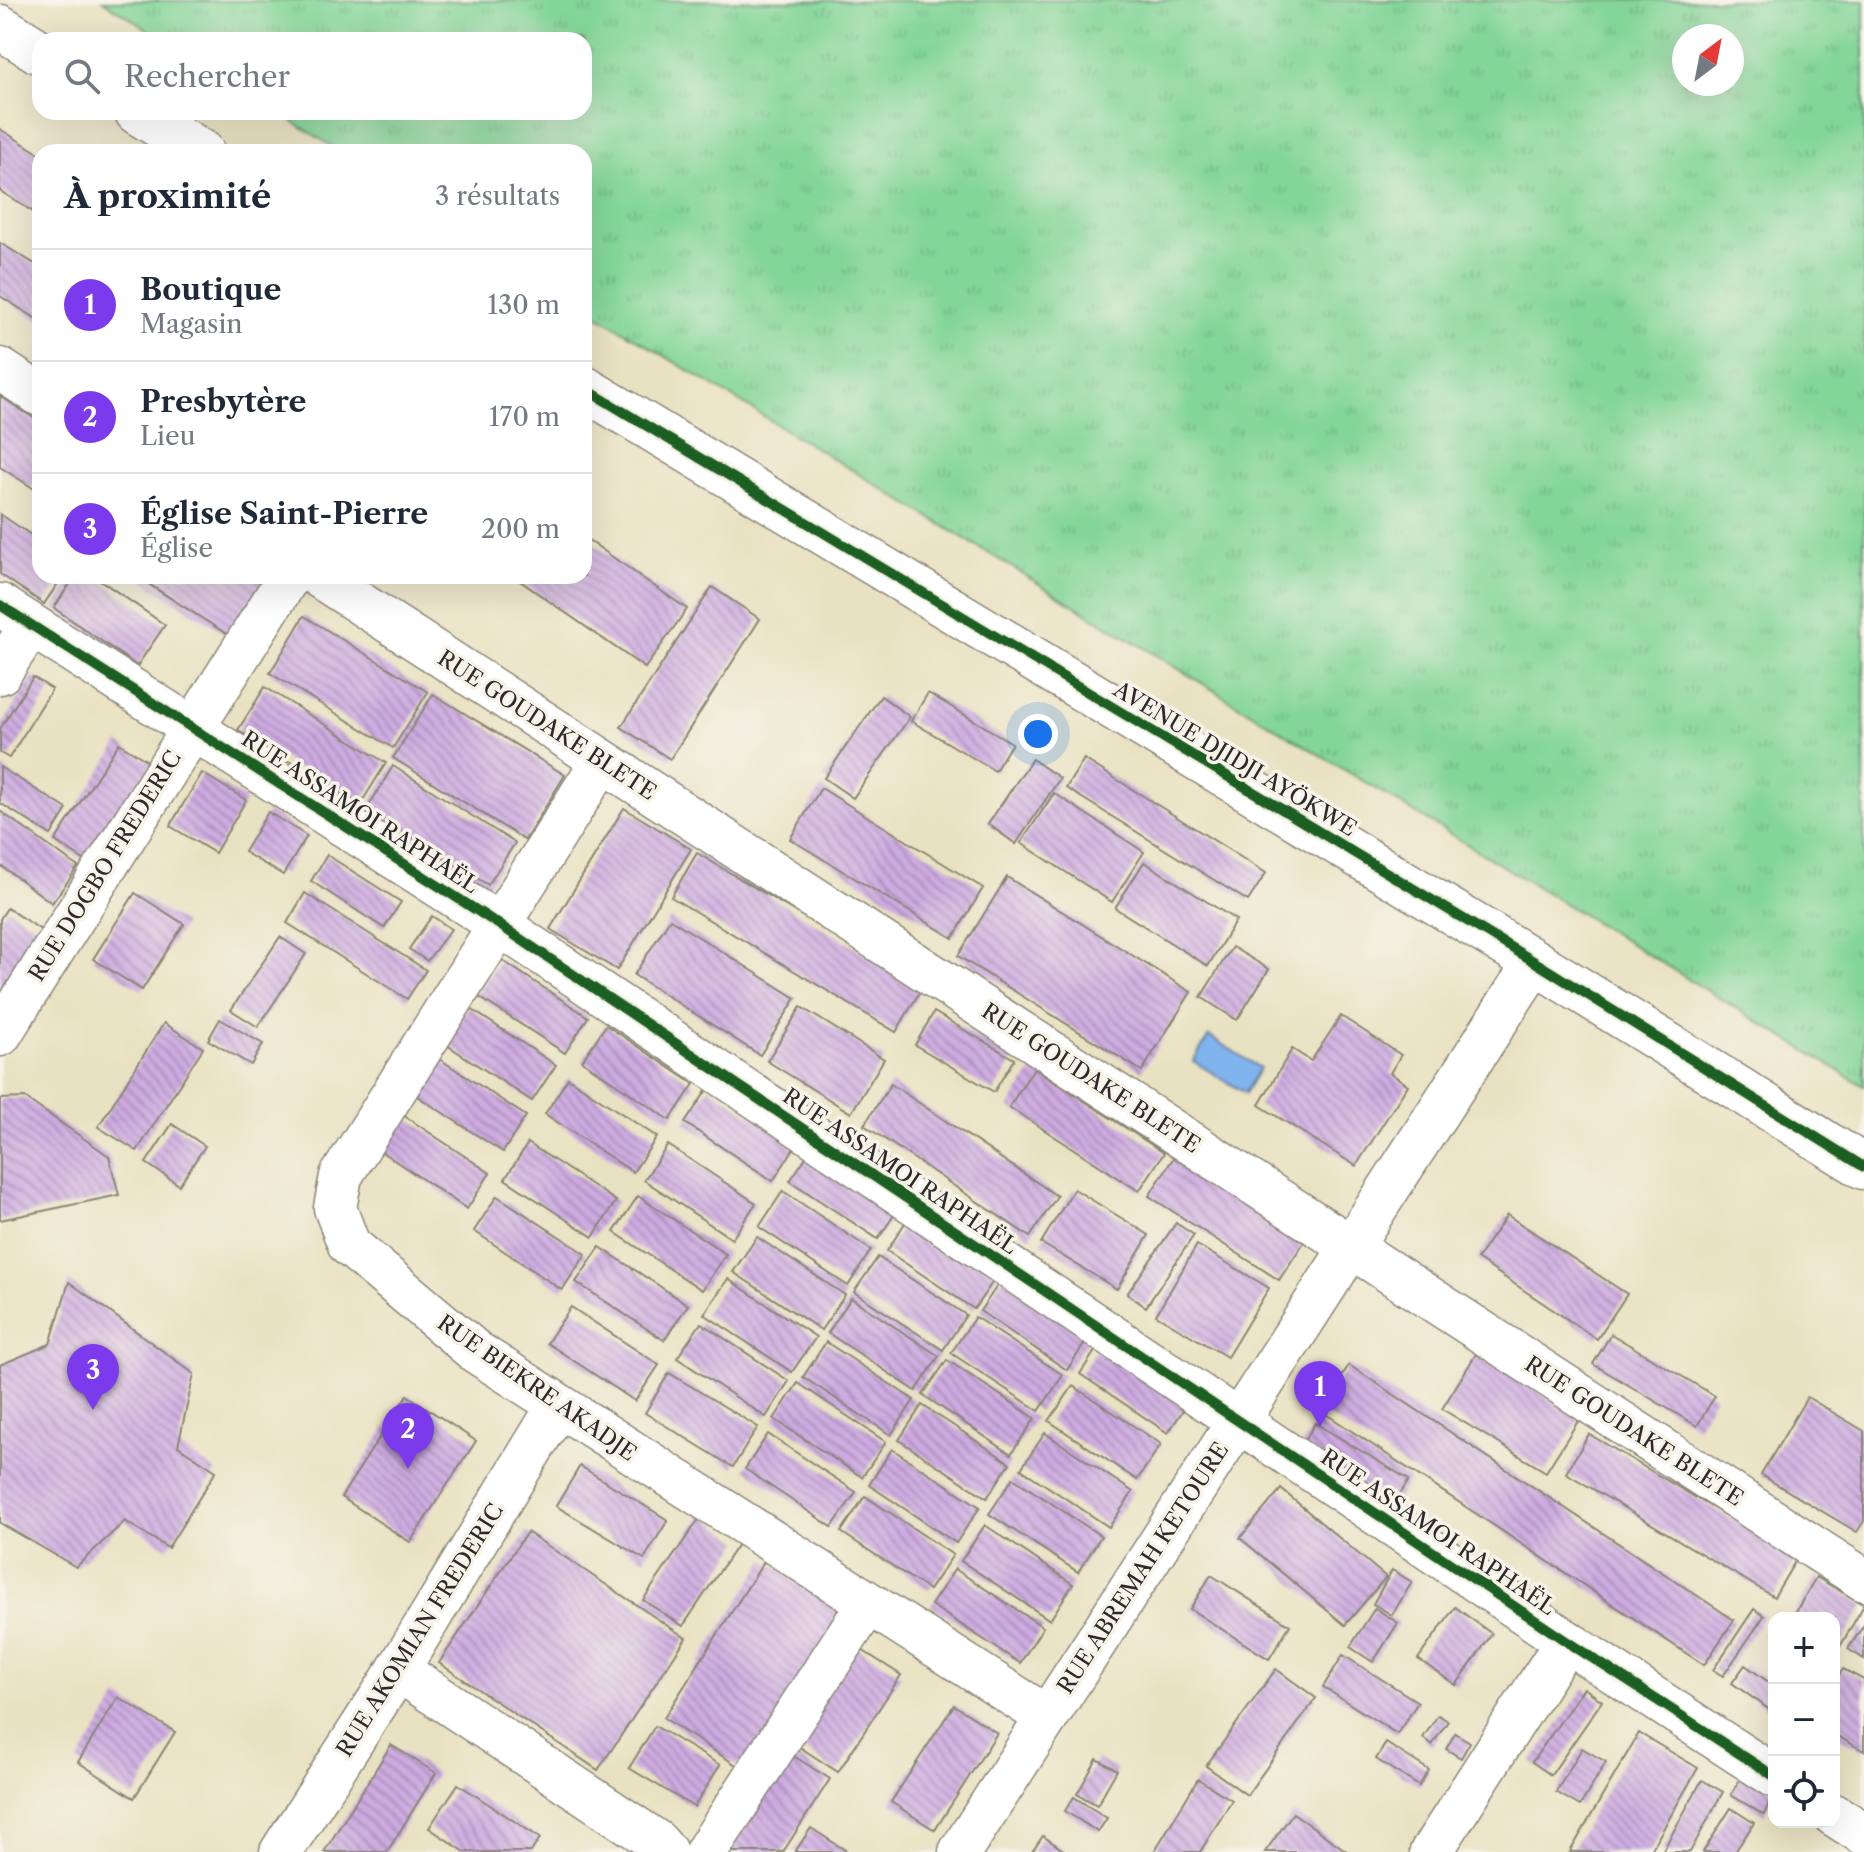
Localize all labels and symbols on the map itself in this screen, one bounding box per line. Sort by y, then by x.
north arrow [1672,24,1744,96]
street label: RUE GOUDAKE BLETE [433,644,661,806]
street label: AVENUE DJIDJI AYÖKWE [1108,675,1361,842]
your location [1018,714,1058,754]
street label: RUE ASSAMOI RAPHAËL [236,725,484,899]
street label: RUE DOGBO FREDERIC [23,746,187,986]
street label: RUE GOUDAKE BLETE [977,997,1205,1159]
street label: RUE ASSAMOI RAPHAËL [778,1082,1023,1260]
street label: RUE BIEKRE AKADJE [432,1309,642,1467]
pin: 3 [67,1344,119,1410]
street label: RUE GOUDAKE BLETE [1520,1350,1748,1512]
pin: 1 [1294,1361,1346,1427]
pin: 2 [382,1403,434,1469]
street label: RUE ABREMAH KETOURE [1052,1437,1234,1699]
street label: RUE ASSAMOI RAPHAËL [1316,1443,1561,1621]
street label: RUE AKOMIAN FREDERIC [331,1498,509,1762]

